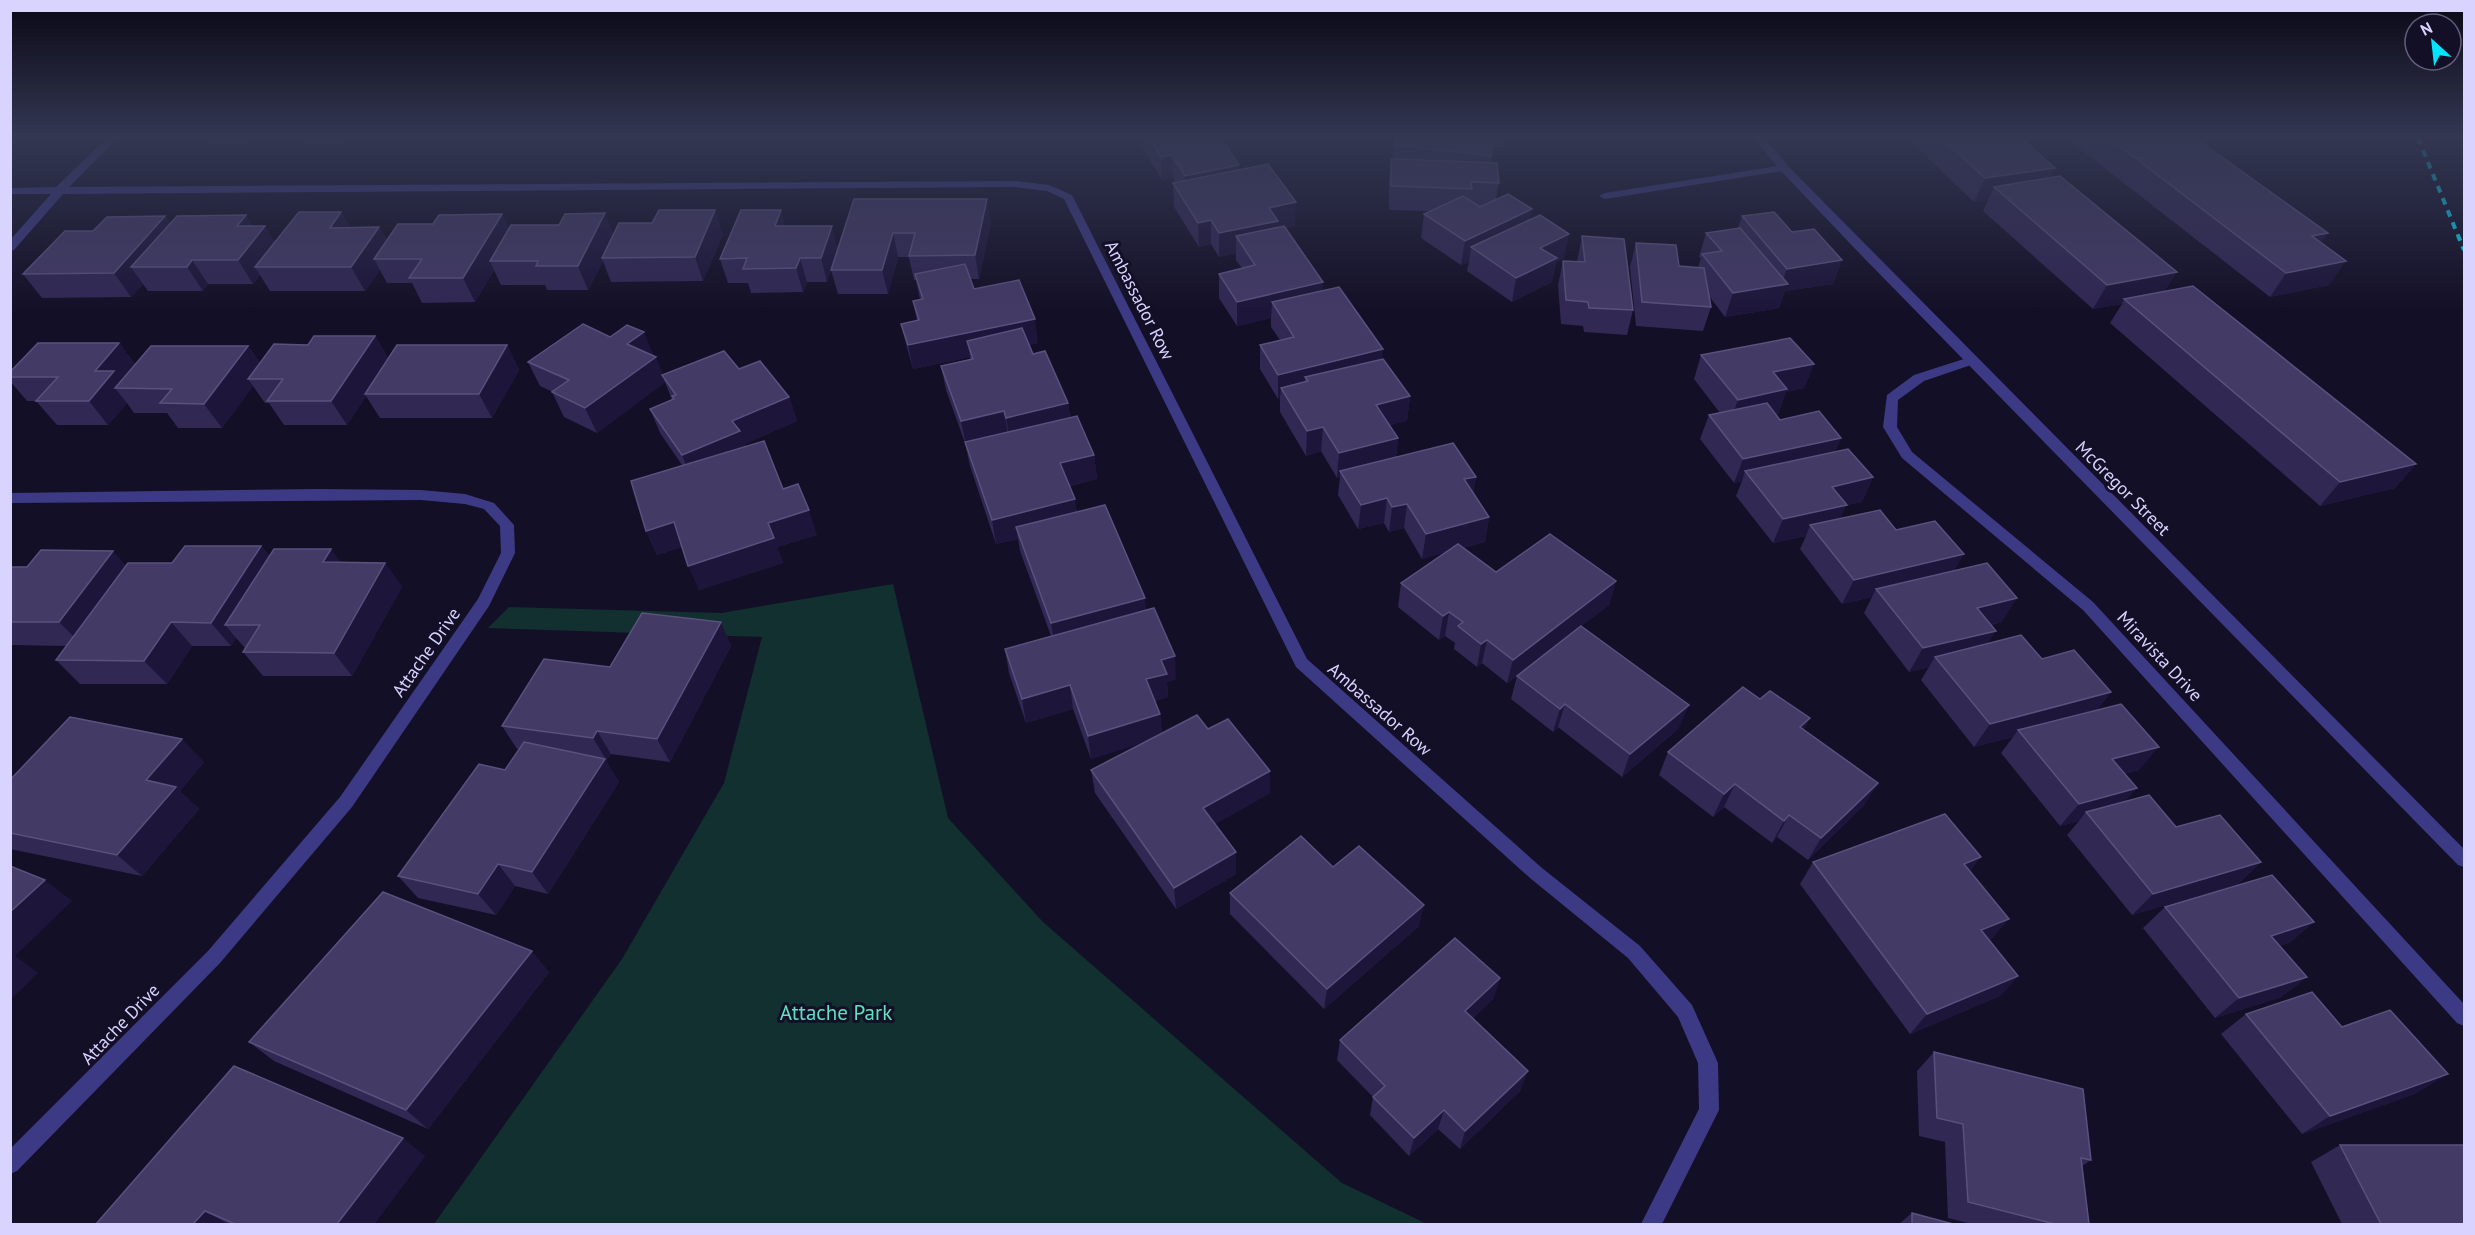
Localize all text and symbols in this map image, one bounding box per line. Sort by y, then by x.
north arrow [2403,12,2463,72]
text: N [2417,17,2435,40]
street label: Ambassador Row [1100,237,1180,364]
street label: McGregor Street [2071,436,2175,540]
street label: Attache Drive [387,603,465,701]
street label: Miravista Drive [2112,606,2208,706]
street label: Ambassador Row [1323,657,1437,761]
street label: Attache Drive [76,979,164,1069]
park label: Attache Park [780,999,892,1026]

